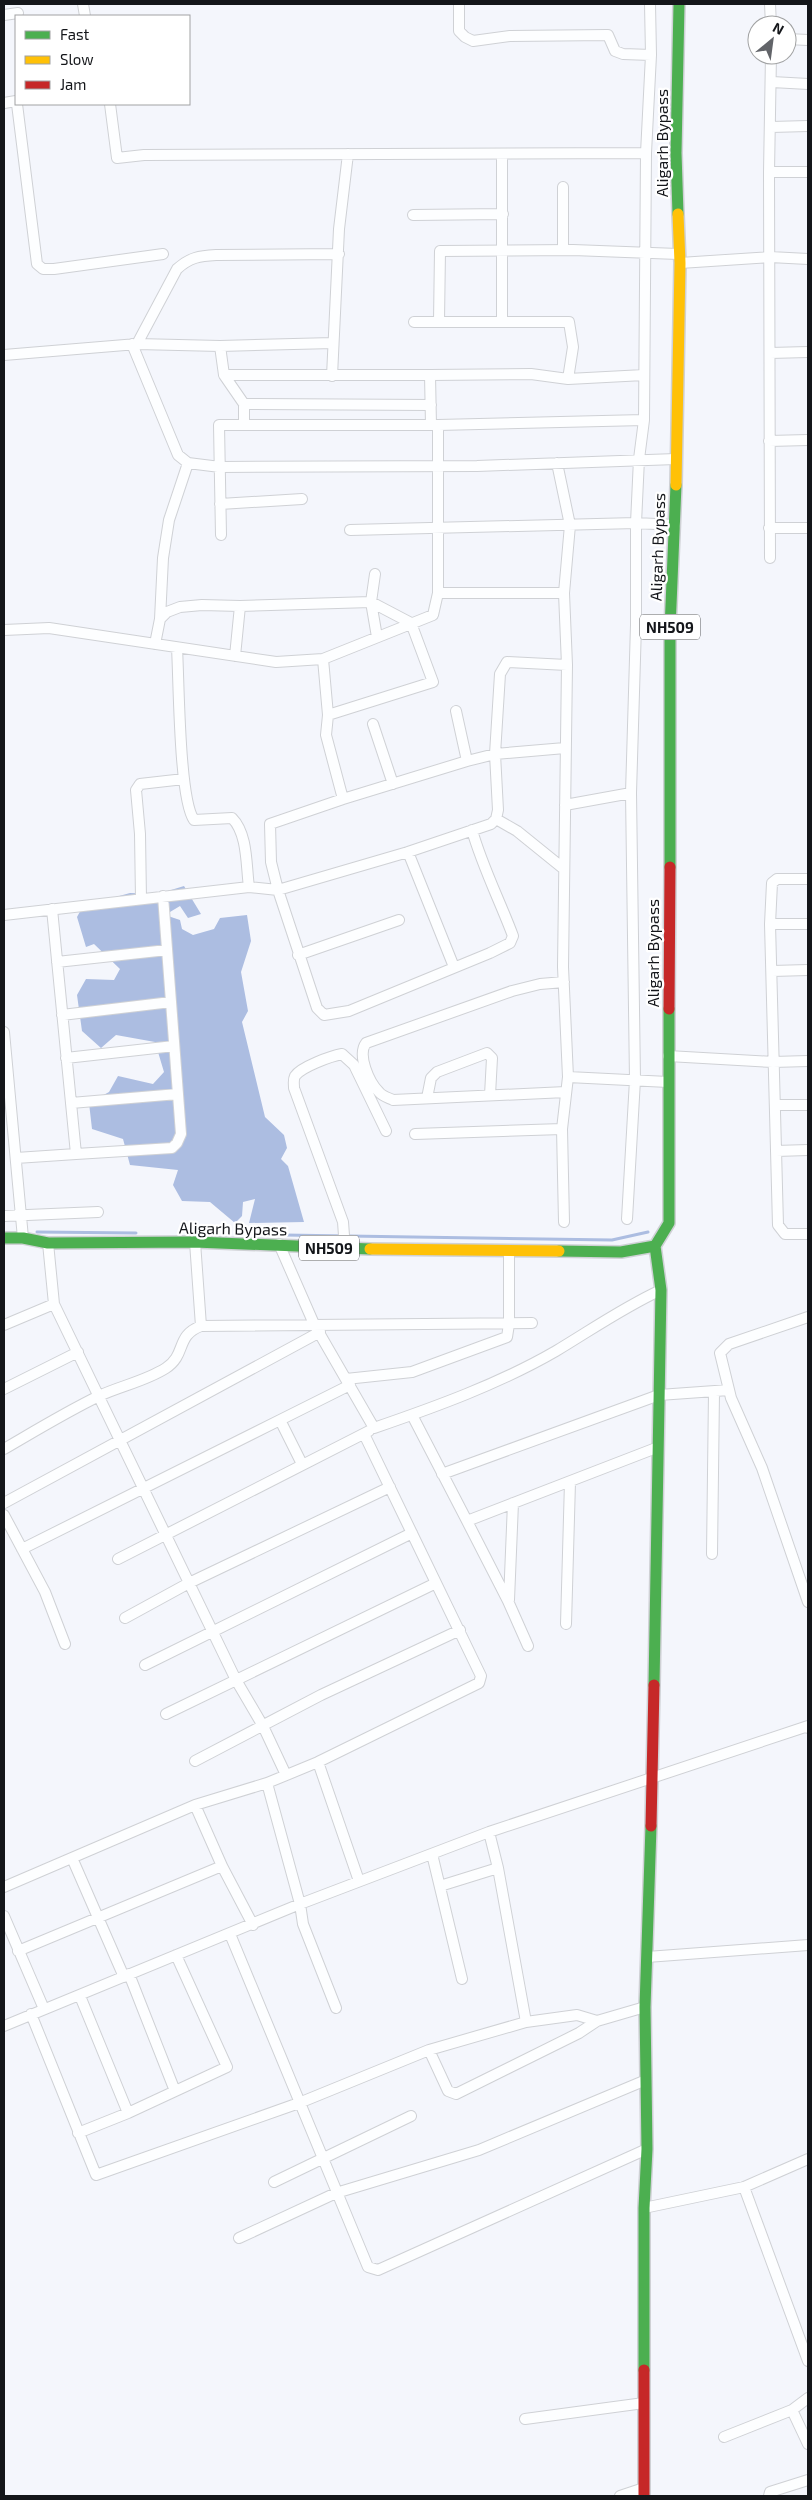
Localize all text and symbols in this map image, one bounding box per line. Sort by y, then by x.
legend [15,15,190,105]
north arrow [747,15,797,65]
text: N [770,18,787,38]
text: Fast [60,25,90,43]
text: Slow [60,50,94,68]
text: Jam [60,75,86,93]
street label: Aligarh Bypass [652,89,671,197]
street label: Aligarh Bypass [646,493,668,601]
road number: NH509 [640,614,700,640]
street label: Aligarh Bypass [643,899,662,1007]
street label: Aligarh Bypass [179,1218,287,1238]
road number: NH509 [299,1236,359,1260]

